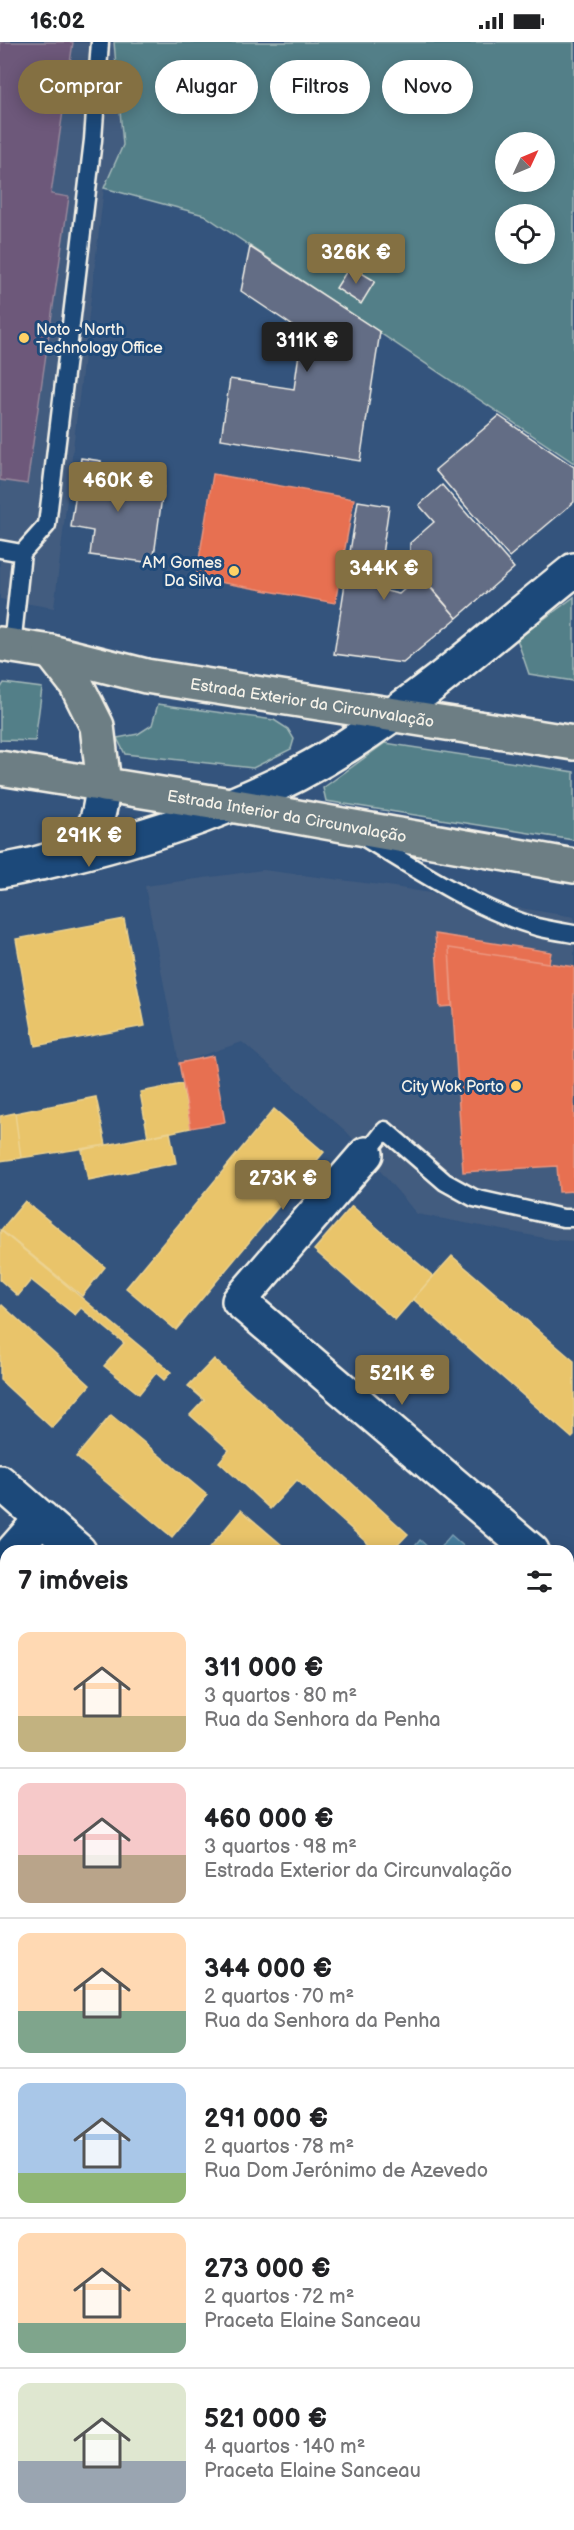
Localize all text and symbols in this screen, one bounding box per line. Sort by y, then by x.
text: 16:02 [30,8,85,35]
chip: Comprar [18,60,143,114]
chip: Alugar [155,60,258,114]
chip: Filtros [270,60,370,114]
chip: Novo [382,60,473,114]
north arrow [495,132,555,192]
map controls [495,132,555,264]
button: locate [495,204,555,264]
pin: 326K € [307,234,405,285]
text: 326K € [321,241,391,265]
place label: Noto - North Technology Office [36,321,163,358]
pin: 311K € [258,322,356,373]
text: 311K € [276,329,338,353]
marker: Noto - North Technology Office [17,331,31,345]
pin: 460K € [69,462,167,513]
text: 460K € [83,469,153,493]
pin: 344K € [335,550,433,601]
place label: AM Gomes Da Silva [142,554,222,591]
text: 344K € [349,557,419,581]
marker: AM Gomes Da Silva [227,564,241,578]
street label: Estrada Exterior da Circunvalação [189,675,435,732]
street label: Estrada Interior da Circunvalação [166,787,408,847]
pin: 291K € [40,817,138,868]
text: 291K € [56,824,122,848]
place label: City Wok Porto [401,1078,504,1097]
marker: City Wok Porto [509,1079,523,1093]
pin: 273K € [234,1160,332,1211]
text: 273K € [249,1167,317,1191]
pin: 521K € [353,1355,451,1406]
text: 521K € [369,1362,435,1386]
icon: filters [523,1565,556,1598]
text: 7 imóveis [18,1566,128,1597]
text: 311 000 € [204,1653,323,1684]
icon: home [66,1656,138,1728]
text: 3 quartos · 80 m² [204,1684,357,1708]
text: Rua da Senhora da Penha [204,1708,441,1732]
text: 460 000 € [204,1804,334,1835]
icon: home [66,1807,138,1879]
text: 3 quartos · 98 m² [204,1835,357,1859]
text: Estrada Exterior da Circunvalação [204,1859,512,1883]
text: 344 000 € [204,1954,332,1985]
icon: home [66,1957,138,2029]
text: 2 quartos · 70 m² [204,1985,354,2009]
text: Rua da Senhora da Penha [204,2009,441,2033]
text: 291 000 € [204,2104,328,2135]
icon: home [66,2107,138,2179]
text: 2 quartos · 78 m² [204,2135,354,2159]
text: Rua Dom Jerónimo de Azevedo [204,2159,488,2183]
text: 273 000 € [204,2254,331,2285]
icon: home [66,2257,138,2329]
text: 2 quartos · 72 m² [204,2285,354,2309]
text: Praceta Elaine Sanceau [204,2309,421,2333]
text: 521 000 € [204,2404,327,2435]
icon: home [66,2407,138,2479]
text: 4 quartos · 140 m² [204,2435,365,2459]
text: Praceta Elaine Sanceau [204,2459,421,2483]

